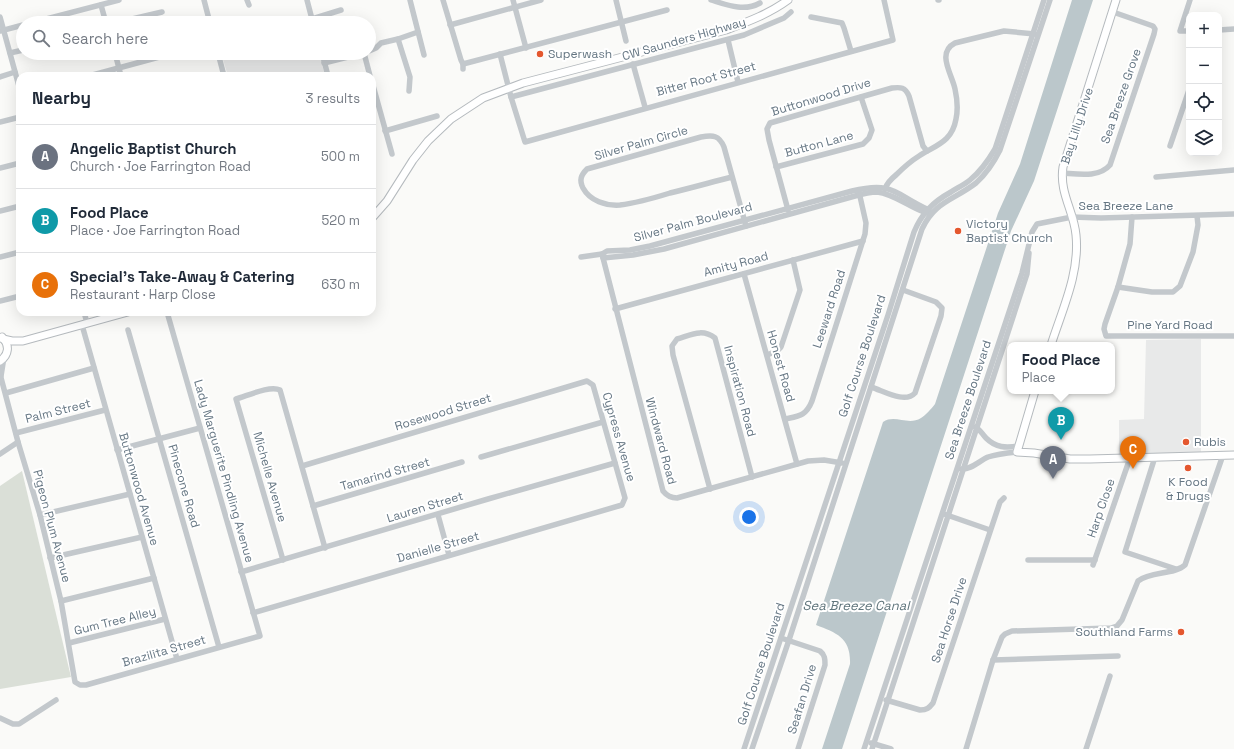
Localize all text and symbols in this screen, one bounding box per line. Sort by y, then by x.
map controls [1186,12,1222,156]
button: + [1186,12,1222,48]
street label: CW Saunders Highway [620,14,748,64]
search box [16,16,376,60]
icon: search [30,27,52,49]
text: Search here [62,29,148,48]
place label: Superwash [548,46,612,62]
street label: Sea Breeze Grove [1097,46,1145,146]
button: − [1186,48,1222,84]
marker: Superwash [535,49,545,59]
street label: Bitter Root Street [654,58,758,100]
street label: Buttonwood Drive [769,74,873,120]
button: locate [1186,84,1222,120]
street label: Bay Lilly Drive [1057,86,1097,166]
text: Nearby [32,87,91,109]
text: 3 results [306,90,360,107]
button: layers [1186,120,1222,156]
street label: Silver Palm Circle [592,122,690,164]
street label: Button Lane [783,127,855,161]
text: Angelic Baptist Church [70,139,236,158]
text: A [41,148,49,165]
text: 500 m [321,148,360,165]
text: Church · Joe Farrington Road [70,158,251,175]
street label: Silver Palm Boulevard [632,198,754,246]
street label: Sea Breeze Lane [1079,198,1173,214]
text: Food Place [70,203,149,222]
text: B [41,212,49,229]
text: 520 m [322,212,360,229]
place label: Victory Baptist Church [966,216,1053,246]
text: Place · Joe Farrington Road [70,222,240,239]
marker: Victory Baptist Church [953,226,963,236]
street label: Amity Road [702,248,770,280]
text: Special's Take-Away & Catering [70,267,295,286]
street label: Leeward Road [809,268,849,350]
text: C [41,276,49,293]
text: 630 m [321,276,360,293]
text: Restaurant · Harp Close [70,286,216,303]
street label: Golf Course Boulevard [835,293,889,419]
street label: Pine Yard Road [1127,317,1213,333]
street label: Honest Road [763,328,799,404]
street label: Sea Breeze Boulevard [941,338,995,462]
popup [1007,342,1115,394]
street label: Inspiration Road [720,344,760,438]
text: Food Place [1022,350,1100,369]
text: Place [1022,369,1055,386]
street label: Lady Marguerite Pindling Avenue [190,378,258,564]
street label: Rosewood Street [393,390,493,434]
street label: Cypress Avenue [599,391,639,483]
street label: Palm Street [24,395,92,427]
street label: Windward Road [642,396,680,486]
pin: B [1048,407,1074,440]
street label: Michelle Avenue [249,430,291,524]
street label: Buttonwood Avenue [115,431,163,547]
place label: Rubis [1194,434,1226,450]
pin: C [1120,436,1146,469]
marker: Rubis [1181,437,1191,447]
street label: Pinecone Road [164,442,204,530]
pin: A [1040,446,1066,479]
street label: Tamarind Street [338,454,432,494]
marker: K Food & Drugs [1183,463,1193,473]
street label: Pigeon Plum Avenue [29,468,75,584]
place label: K Food & Drugs [1166,474,1210,504]
street label: Harp Close [1083,476,1119,540]
street label: Lauren Street [385,488,465,526]
your location [739,507,759,527]
street label: Danielle Street [395,528,481,566]
street label: Sea Horse Drive [928,575,970,665]
water label: Sea Breeze Canal [803,597,911,614]
street label: Golf Course Boulevard [734,601,788,727]
street label: Gum Tree Alley [72,603,158,639]
place label: Southland Farms [1076,624,1173,640]
marker: Southland Farms [1176,627,1186,637]
street label: Brazilita Street [120,631,208,671]
street label: Seafan Drive [784,662,820,736]

